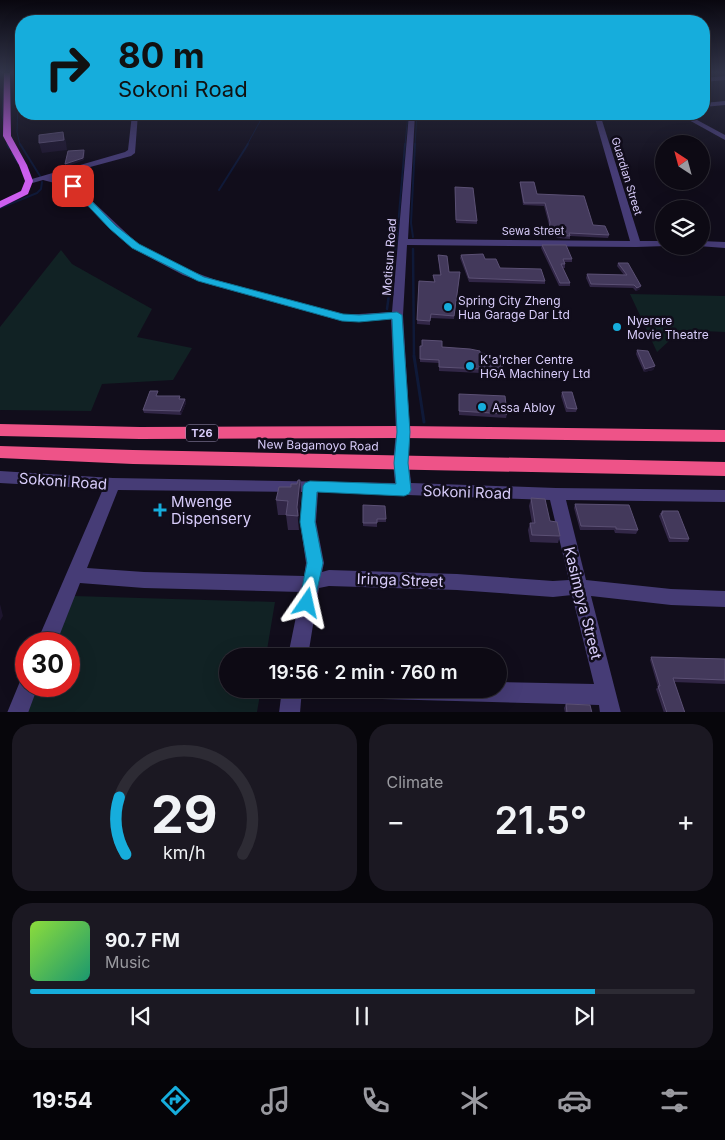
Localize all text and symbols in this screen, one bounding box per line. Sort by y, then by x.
text: 80 m [118,34,205,76]
icon: right [35,35,100,100]
text: Sokoni Road [118,76,248,102]
street label: Guardian Street [608,135,646,217]
north arrow [655,135,710,190]
map controls [655,135,710,255]
pin [52,165,94,207]
icon: arrive [59,172,87,200]
button: layers [655,200,710,255]
street label: Motisun Road [379,218,399,296]
street label: Sewa Street [502,224,565,238]
place label: Spring City Zheng Hua Garage Dar Ltd [458,293,570,322]
marker: Spring City Zheng Hua Garage Dar Ltd [442,301,454,313]
place label: Nyerere Movie Theatre [627,313,709,342]
marker: Nyerere Movie Theatre [611,321,623,333]
place label: K'a'rcher Centre HGA Machinery Ltd [480,352,590,381]
marker: K'a'rcher Centre HGA Machinery Ltd [464,360,476,372]
place label: Assa Abloy [492,400,556,415]
marker: Assa Abloy [476,401,488,413]
road number: T26 [186,424,218,442]
street label: New Bagamoyo Road [257,436,379,454]
street label: Sokoni Road [18,468,108,494]
street label: Sokoni Road [422,481,512,503]
place label: Mwenge Dispensery [171,492,252,528]
marker: Mwenge Dispensery [153,503,167,517]
street label: Kasimpya Street [560,545,606,661]
street label: Iringa Street [356,569,444,591]
position arrow [280,576,332,628]
speed limit sign: 30 [15,632,80,697]
text: 19:56 · 2 min · 760 m [268,661,458,684]
text: Climate [387,772,443,792]
text: 29 [151,783,218,846]
text: 21.5° [494,797,587,843]
text: − [387,804,405,838]
text: + [676,804,695,838]
text: km/h [163,842,205,863]
text: 90.7 FM [105,929,180,952]
text: Music [105,952,150,972]
icon: previous [127,1002,155,1030]
icon: pause [348,1002,376,1030]
icon: next [570,1002,598,1030]
icon: directions [158,1083,193,1118]
icon: music [258,1083,293,1118]
icon: phone [358,1083,393,1118]
icon: climate [457,1083,492,1118]
icon: car [557,1083,592,1118]
icon: filters [657,1083,692,1118]
text: 19:54 [32,1087,93,1113]

